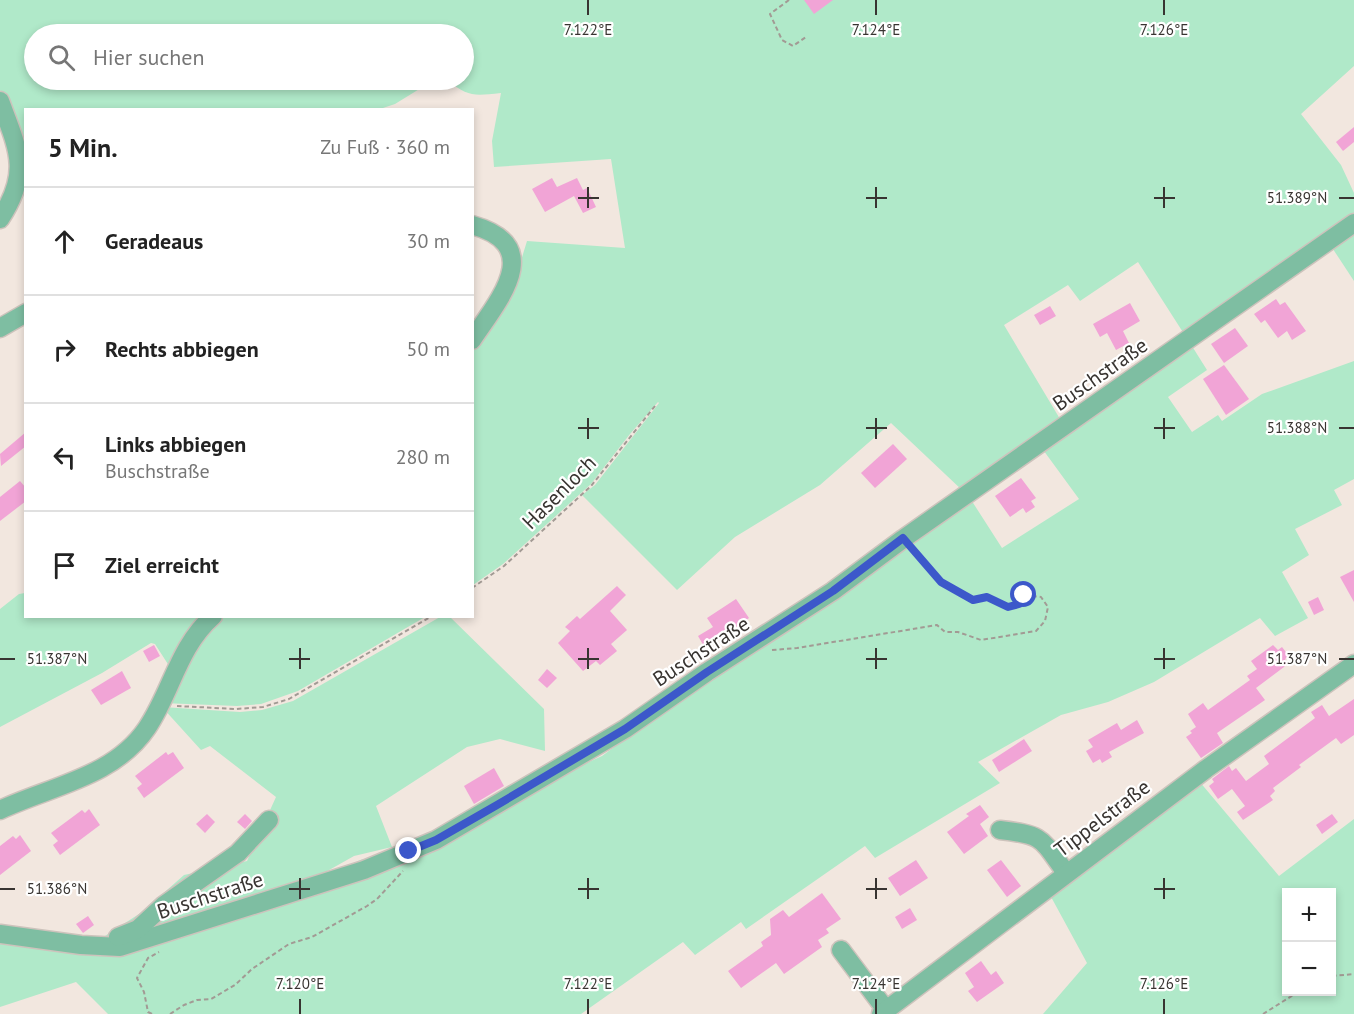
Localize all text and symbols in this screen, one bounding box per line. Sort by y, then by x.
text: 7.122°E [564,20,612,39]
text: 7.124°E [852,20,900,39]
text: 7.126°E [1140,20,1188,39]
search box [24,24,474,90]
icon: search [45,41,78,74]
text: Hier suchen [93,43,205,71]
text: 5 Min. [48,131,118,164]
text: Zu Fuß · 360 m [320,134,450,160]
text: 51.389°N [1267,188,1327,207]
icon: ahead [48,225,81,258]
text: Geradeaus [105,227,203,255]
text: 30 m [407,228,450,254]
street label: Buschstraße [1047,331,1153,417]
icon: right [48,333,81,366]
text: Rechts abbiegen [105,335,259,363]
text: 50 m [407,336,450,362]
text: 51.388°N [1267,418,1327,437]
text: Links abbiegen [105,430,246,458]
icon: left [48,441,81,474]
text: 280 m [396,444,450,470]
street label: Hasenloch [516,449,602,535]
text: Buschstraße [105,458,210,484]
icon: arrive [48,549,81,582]
text: Ziel erreicht [105,551,219,579]
route start [1010,581,1036,607]
street label: Buschstraße [648,610,754,692]
text: 51.387°N [27,649,87,668]
text: 51.387°N [1267,649,1327,668]
street label: Tippelstraße [1049,773,1155,863]
route end [395,837,421,863]
street label: Buschstraße [154,865,266,925]
text: 51.386°N [27,879,87,898]
map controls [1282,888,1336,996]
button: + [1282,888,1336,942]
button: − [1282,942,1336,996]
text: 7.120°E [276,974,324,993]
text: 7.122°E [564,974,612,993]
text: 7.124°E [852,974,900,993]
text: 7.126°E [1140,974,1188,993]

